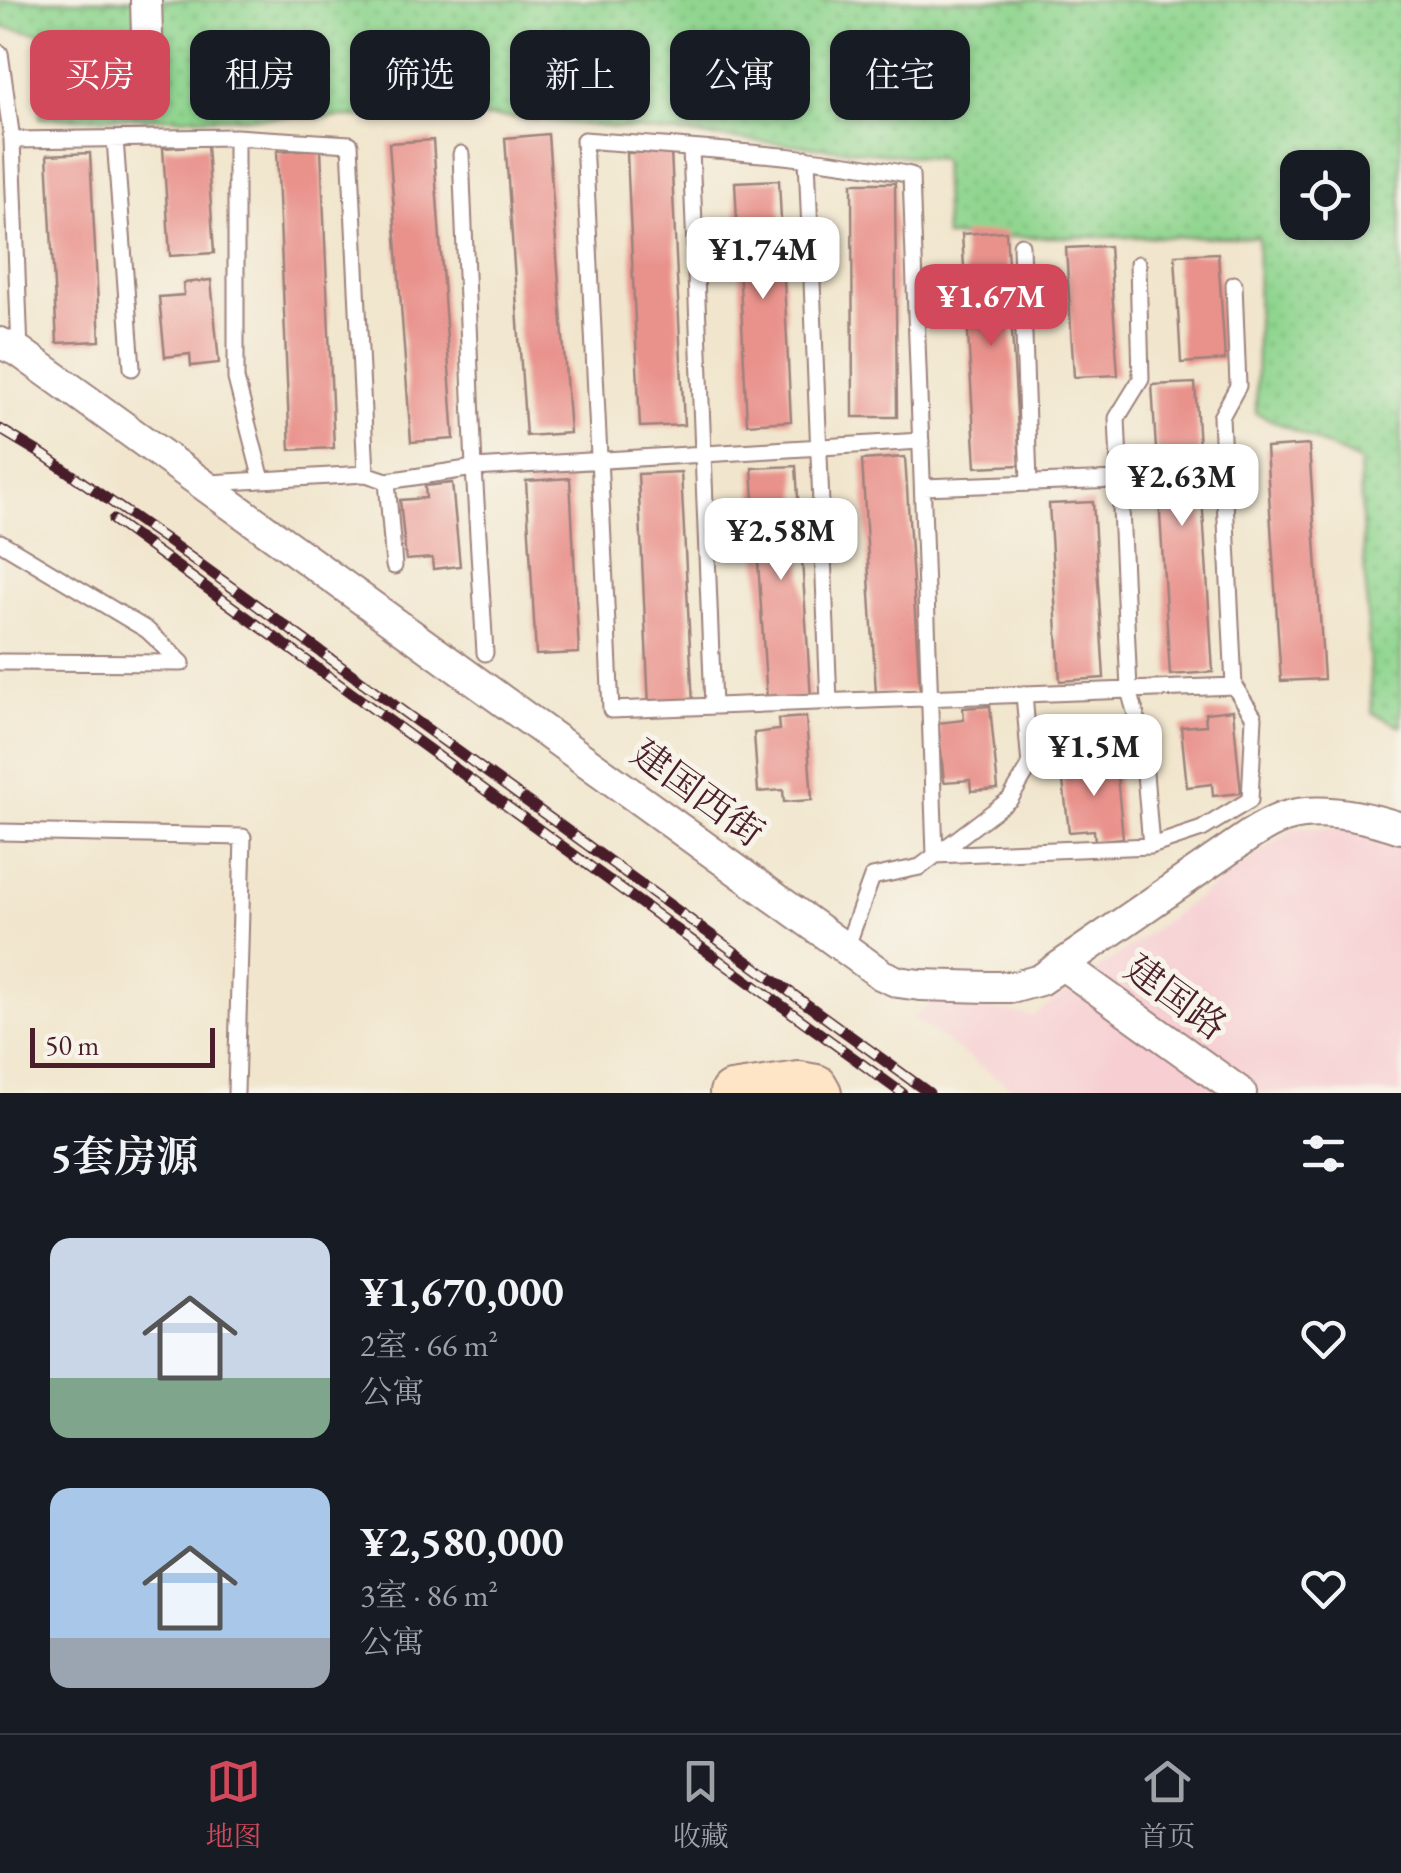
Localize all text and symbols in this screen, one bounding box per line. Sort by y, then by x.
chip: 买房 [30,30,170,120]
chip: 租房 [190,30,330,120]
chip: 筛选 [350,30,490,120]
chip: 新上 [510,30,650,120]
chip: 公寓 [670,30,810,120]
chip: 住宅 [830,30,970,120]
map controls [1280,150,1370,240]
button: locate [1280,150,1370,240]
pin: ¥1.74M [682,217,844,302]
text: ¥1.74M [709,228,817,270]
pin: ¥1.67M [910,264,1072,349]
text: ¥1.67M [937,275,1045,317]
pin: ¥2.63M [1101,444,1263,529]
text: ¥2.63M [1128,455,1236,497]
pin: ¥2.58M [700,498,862,583]
text: ¥2.58M [727,509,835,551]
pin: ¥1.5M [1024,714,1164,799]
text: ¥1.5M [1048,725,1140,767]
street label: 建国西街 [622,728,774,857]
street label: 建国路 [1116,943,1237,1050]
scale bar [30,1023,215,1068]
text: 50 m [45,1027,99,1063]
icon: filters [1296,1126,1351,1181]
text: 5套房源 [50,1129,198,1184]
text: ¥1,670,000 [360,1264,564,1319]
icon: home [130,1278,250,1398]
icon: heart [1296,1311,1351,1366]
text: 2室 · 66 m² [360,1324,498,1366]
text: 公寓 [360,1371,424,1413]
text: ¥2,580,000 [360,1514,564,1569]
icon: home [130,1528,250,1648]
icon: heart [1296,1561,1351,1616]
text: 3室 · 86 m² [360,1574,498,1616]
text: 公寓 [360,1621,424,1663]
tab: 地图 [205,1754,262,1854]
tab: 收藏 [672,1754,729,1854]
tab: 首页 [1139,1754,1196,1854]

